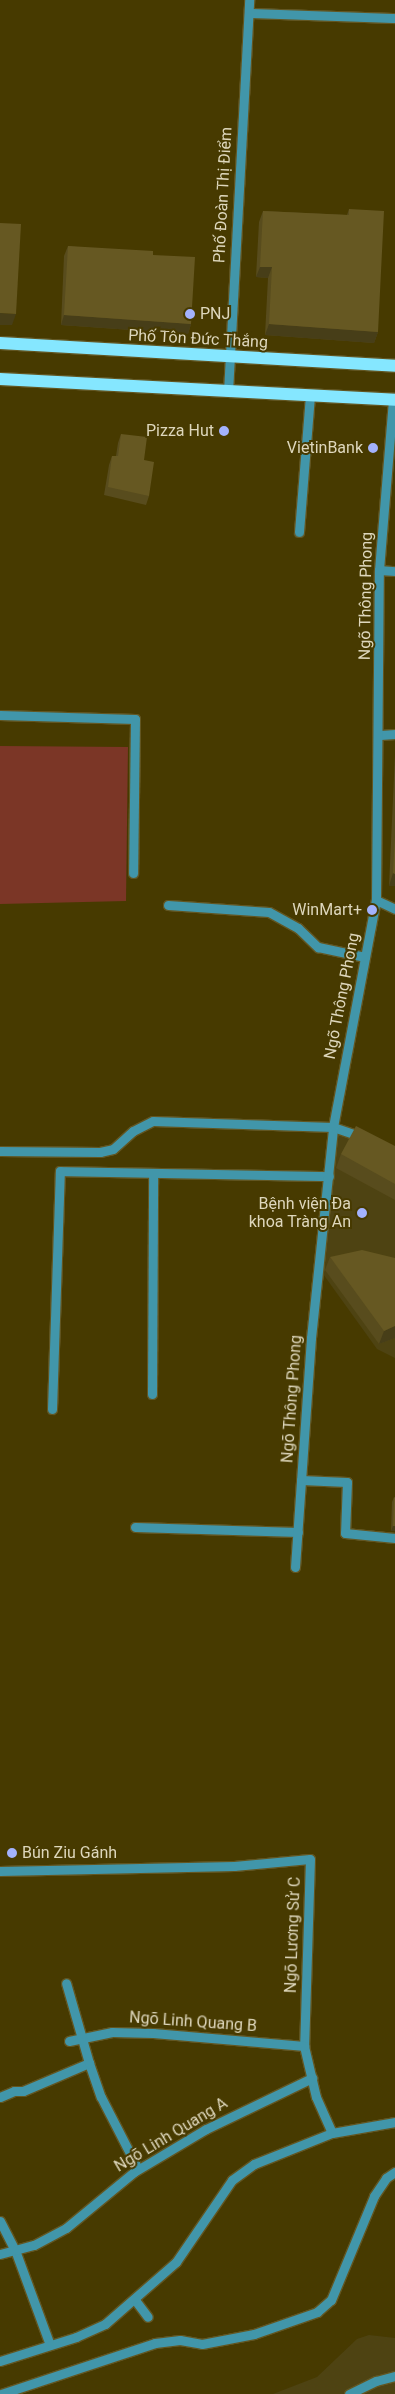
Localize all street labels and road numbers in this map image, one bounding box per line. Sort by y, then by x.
street label: Phố Đoàn Thị Điểm [210,126,236,264]
street label: Phố Tôn Đức Thắng [127,326,269,352]
street label: Ngõ Thông Phong [355,532,377,660]
street label: Ngõ Thông Phong [320,931,364,1061]
street label: Ngõ Thông Phong [278,1334,306,1464]
street label: Ngõ Lương Sử C [281,1877,305,1993]
street label: Ngõ Linh Quang B [129,2008,257,2036]
street label: Ngõ Linh Quang A [111,2094,231,2176]

